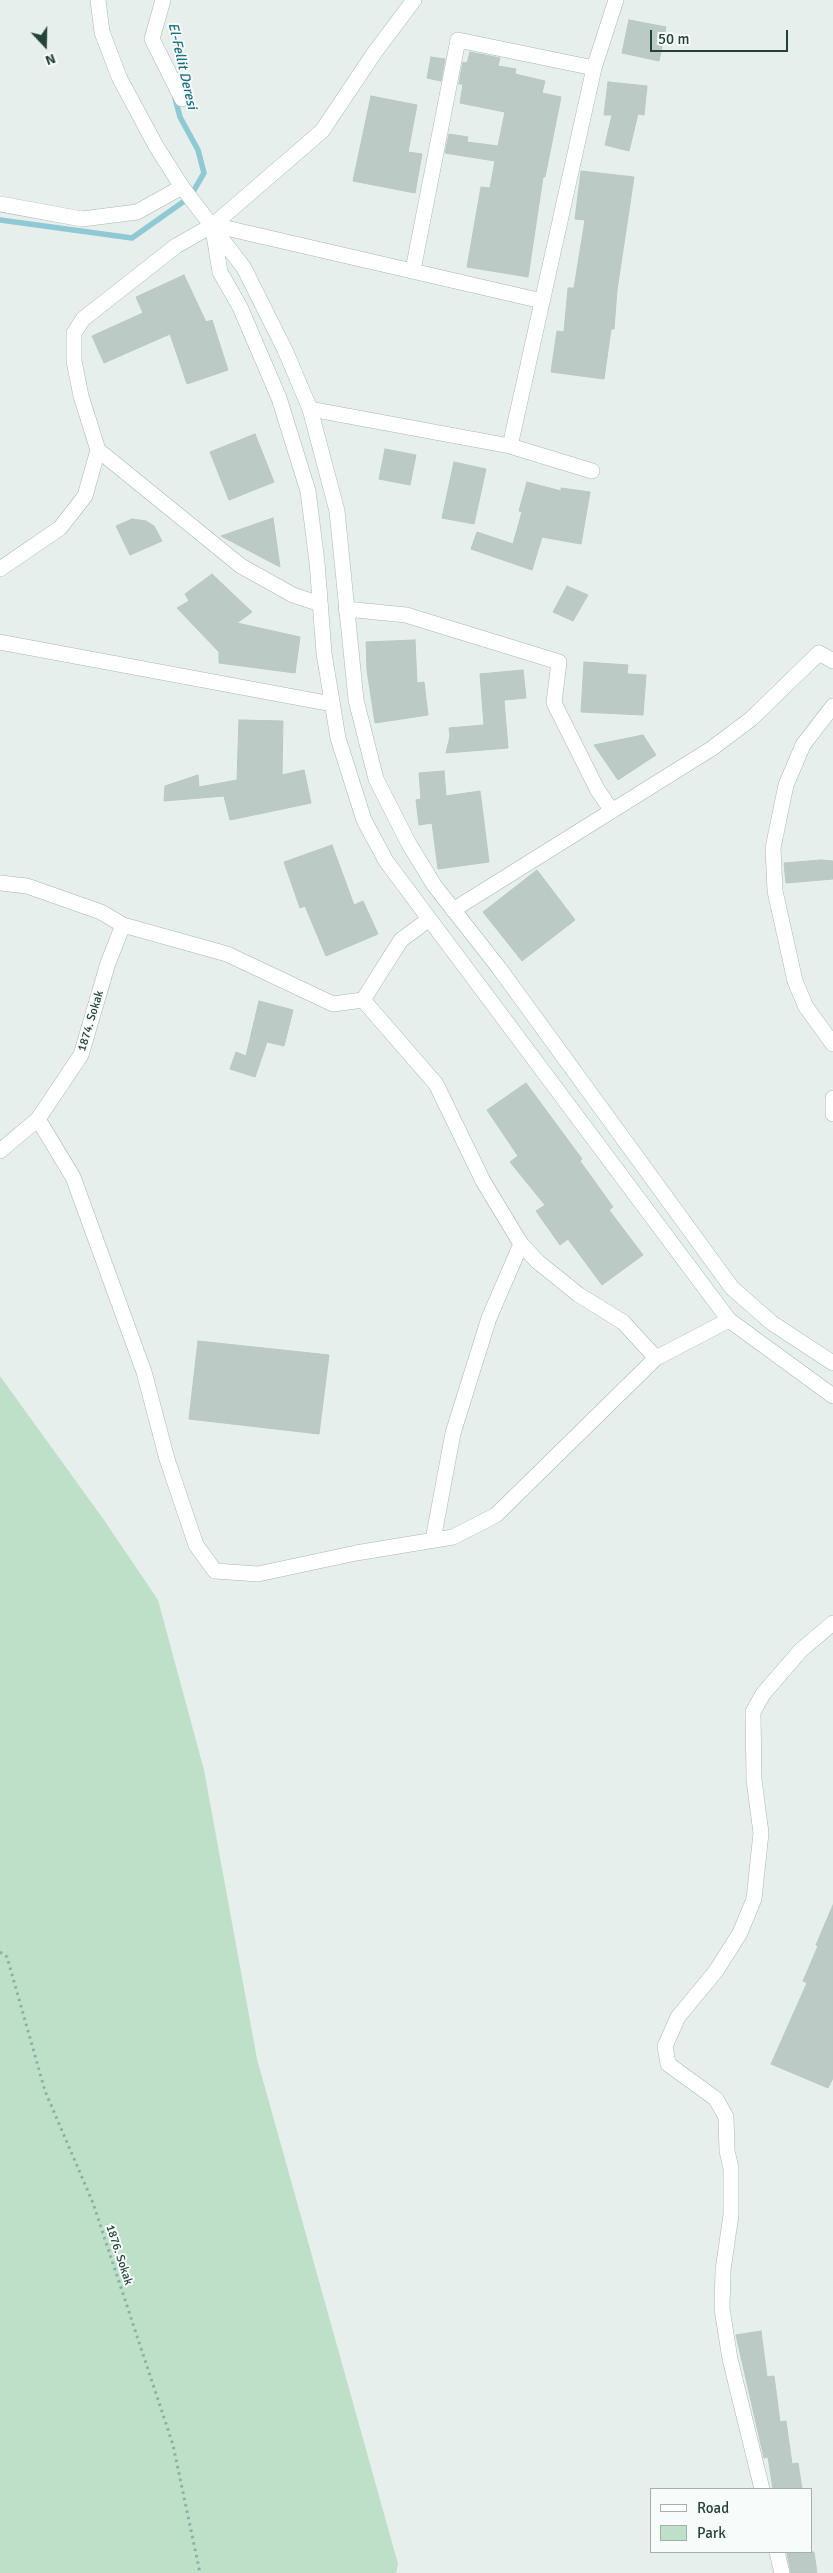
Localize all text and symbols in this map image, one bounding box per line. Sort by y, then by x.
north arrow [20,20,70,70]
scale bar [653,20,790,52]
water label: El-Fellit Deresi [164,21,200,111]
text: 50 m [658,30,689,48]
text: N [43,50,58,69]
street label: 1874. Sokak [75,989,107,1053]
street label: 1876. Sokak [102,2223,136,2287]
legend [650,2488,813,2553]
text: Road [697,2499,729,2517]
text: Park [697,2524,726,2542]

